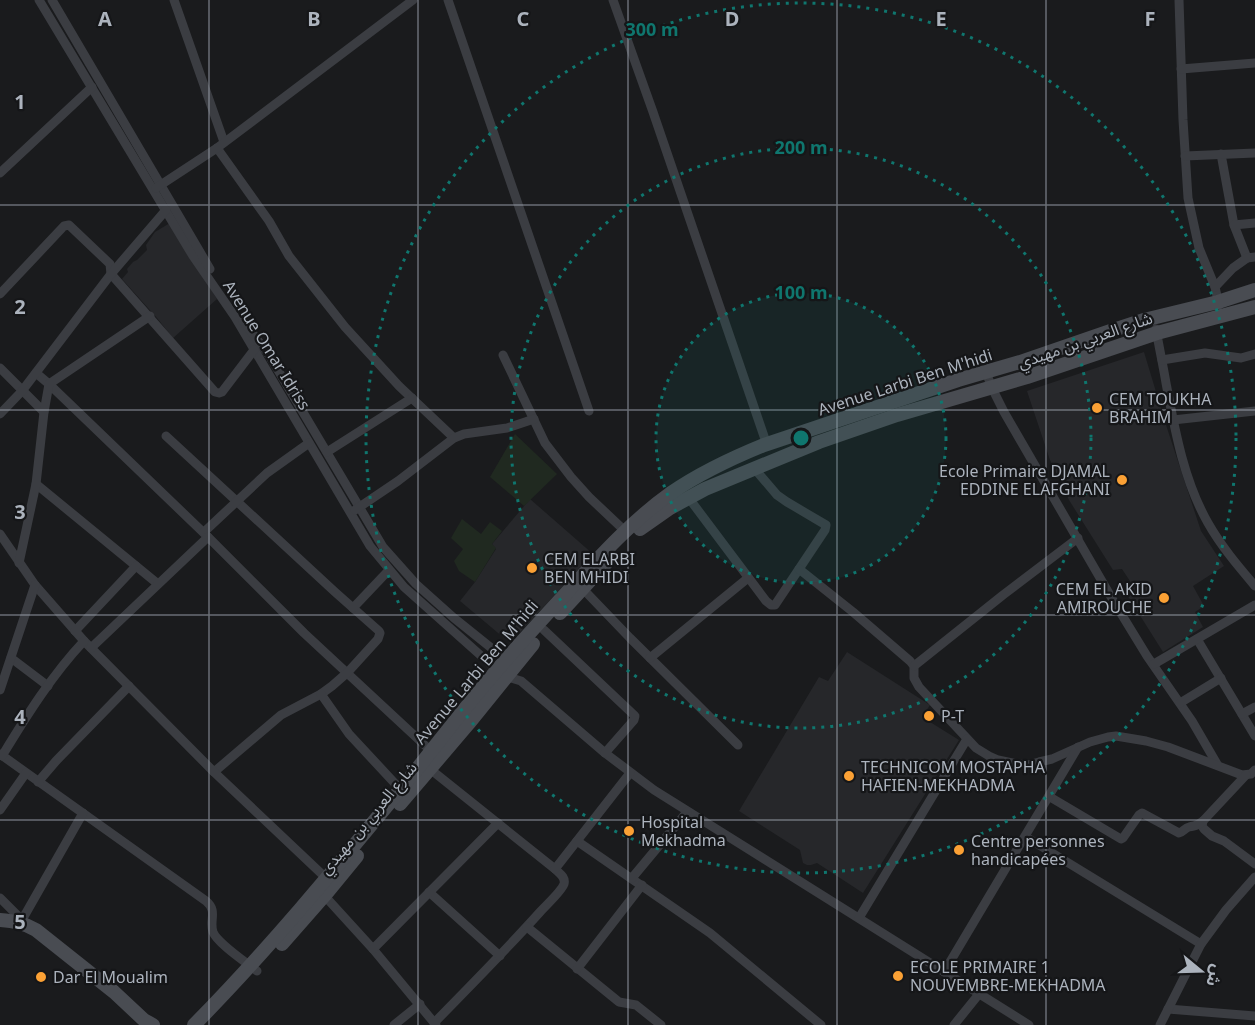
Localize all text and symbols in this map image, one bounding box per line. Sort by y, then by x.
text: A [98,5,112,32]
text: B [307,5,321,32]
text: C [517,5,530,32]
text: D [725,5,739,32]
text: E [935,5,947,32]
text: F [1145,5,1155,32]
text: 300 m [625,17,679,41]
text: 1 [14,88,26,115]
text: 200 m [774,135,828,159]
street label: Avenue Omar Idriss [218,276,316,414]
text: 100 m [774,280,828,304]
text: 2 [14,293,26,320]
street label: شارع العربي بن مهيدي [1015,307,1156,375]
street label: Avenue Larbi Ben M'hidi [815,343,995,421]
place label: CEM TOUKHA BRAHIM [1109,388,1212,428]
marker: CEM TOUKHA BRAHIM [1090,401,1104,415]
centre of rings [791,428,811,448]
place label: Ecole Primaire DJAMAL EDDINE ELAFGHANI [939,460,1110,500]
marker: Ecole Primaire DJAMAL EDDINE ELAFGHANI [1115,473,1129,487]
text: 3 [14,498,26,525]
place label: CEM ELARBI BEN MHIDI [544,548,635,588]
marker: CEM ELARBI BEN MHIDI [525,561,539,575]
place label: CEM EL AKID AMIROUCHE [1056,578,1152,618]
marker: CEM EL AKID AMIROUCHE [1157,591,1171,605]
street label: Avenue Larbi Ben M'hidi [409,595,543,749]
text: 4 [14,703,26,730]
place label: P-T [941,705,964,727]
marker: P-T [922,709,936,723]
place label: TECHNICOM MOSTAPHA HAFIEN-MEKHADMA [861,756,1046,796]
street label: شارع العربي بن مهيدي [314,757,423,880]
marker: TECHNICOM MOSTAPHA HAFIEN-MEKHADMA [842,769,856,783]
place label: Hospital Mekhadma [641,811,726,851]
marker: Hospital Mekhadma [622,824,636,838]
place label: Centre personnes handicapées [971,830,1105,870]
marker: Centre personnes handicapées [952,843,966,857]
text: 5 [14,908,26,935]
north arrow [1171,941,1231,1001]
place label: ECOLE PRIMAIRE 1 NOUVEMBRE-MEKHADMA [910,956,1106,996]
text: ش [1201,962,1229,990]
place label: Dar El Moualim [53,966,168,988]
marker: ECOLE PRIMAIRE 1 NOUVEMBRE-MEKHADMA [891,969,905,983]
marker: Dar El Moualim [34,970,48,984]

